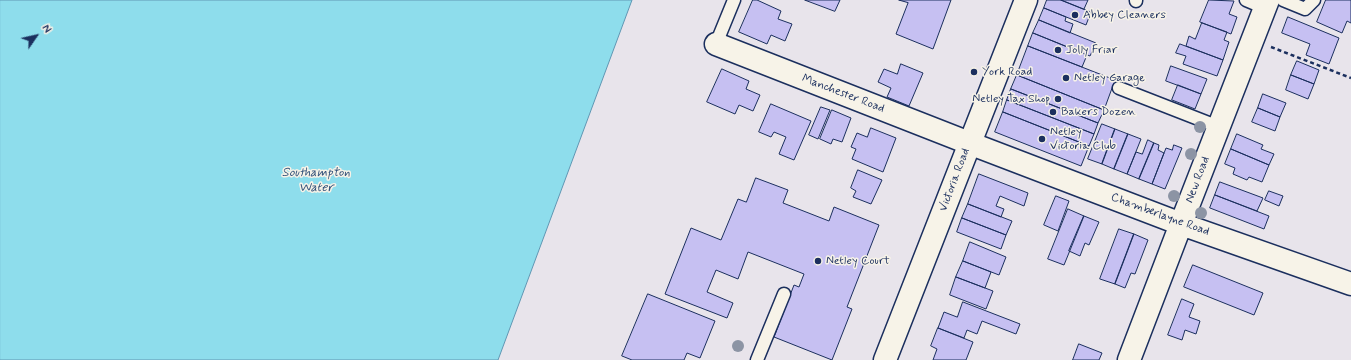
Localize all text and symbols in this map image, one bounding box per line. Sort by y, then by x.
place label: Abbey Cleaners [1083,8,1166,22]
marker: Abbey Cleaners [1070,10,1080,20]
north arrow [16,16,56,56]
text: N [38,22,54,36]
place label: Jolly Friar [1066,43,1117,57]
marker: Jolly Friar [1053,45,1063,55]
place label: York Road [982,65,1032,79]
marker: York Road [969,67,979,77]
place label: Netley Garage [1074,71,1145,85]
street label: Manchester Road [800,72,886,116]
marker: Netley Garage [1061,73,1071,83]
place label: Netley Tax Shop [972,92,1050,106]
marker: Netley Tax Shop [1053,94,1063,104]
place label: Bakers Dozen [1061,105,1136,119]
marker: Bakers Dozen [1048,107,1058,117]
place label: Netley Victoria Club [1050,125,1116,153]
marker: Netley Victoria Club [1037,134,1047,144]
street label: Victoria Road [936,146,974,214]
street label: New Road [1183,155,1213,205]
water label: Southampton Water [282,165,350,196]
street label: Chamberlayne Road [1109,190,1211,240]
place label: Netley Court [826,254,890,268]
marker: Netley Court [813,256,823,266]

